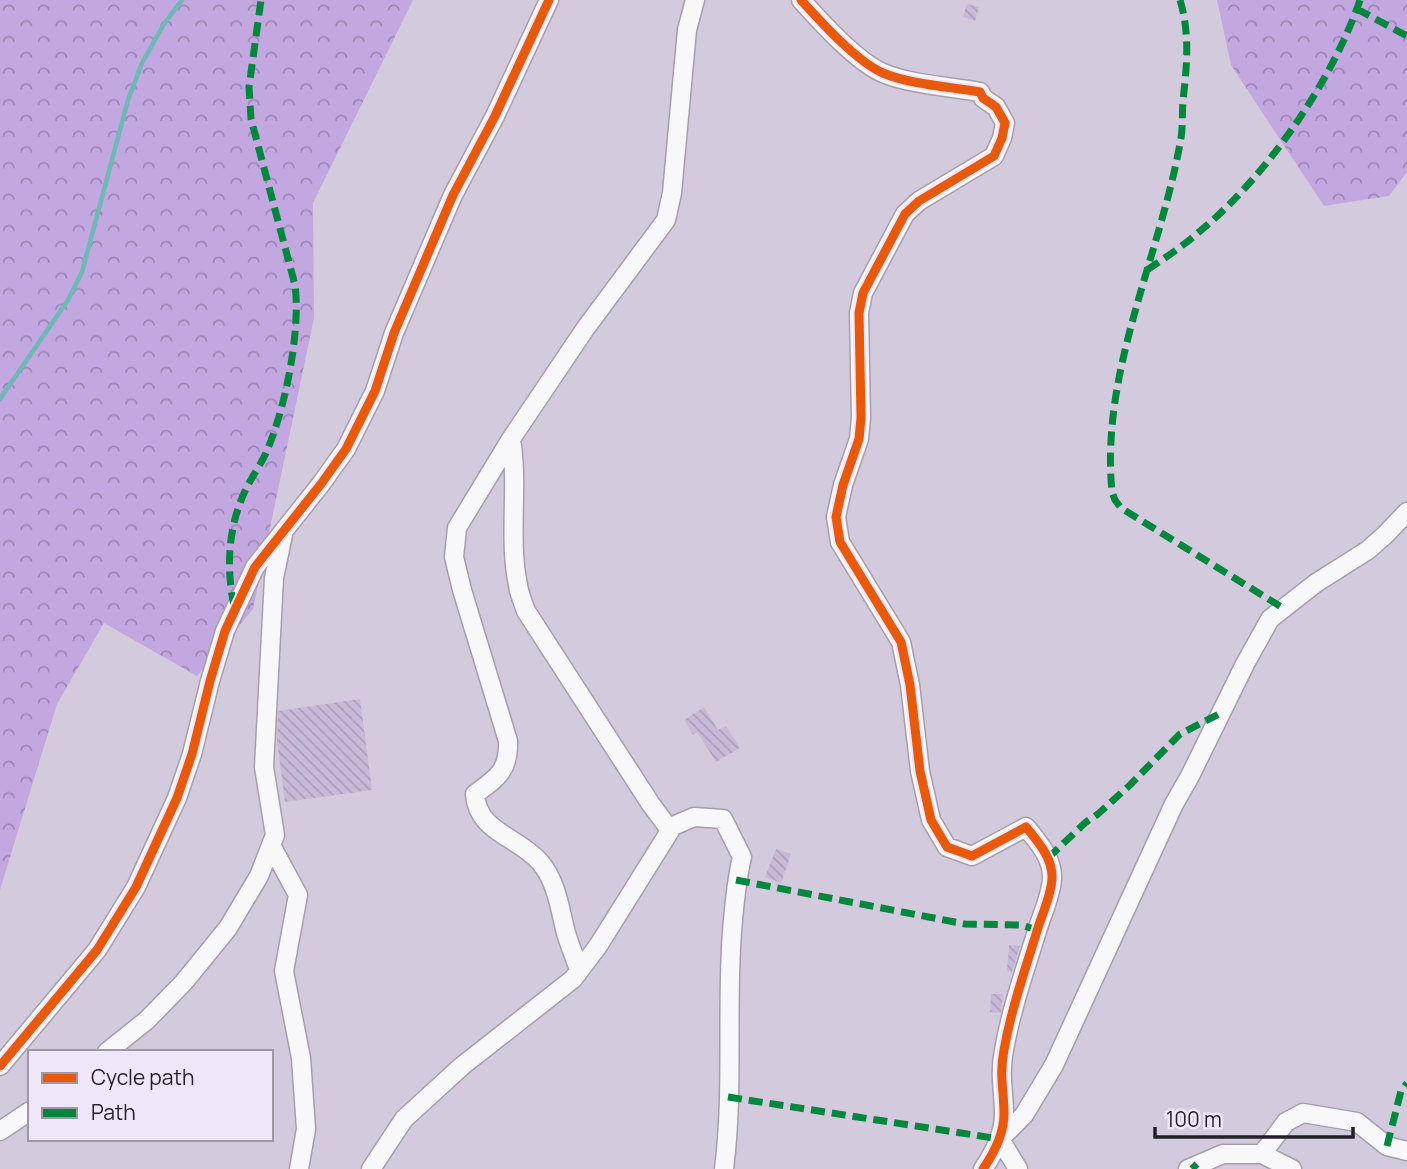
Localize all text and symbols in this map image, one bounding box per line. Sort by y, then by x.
legend [28,1050,273,1141]
text: Cycle path [91,1063,194,1091]
scale bar [1155,1096,1353,1140]
text: Path [91,1098,136,1126]
text: 100 m [1166,1105,1222,1133]

